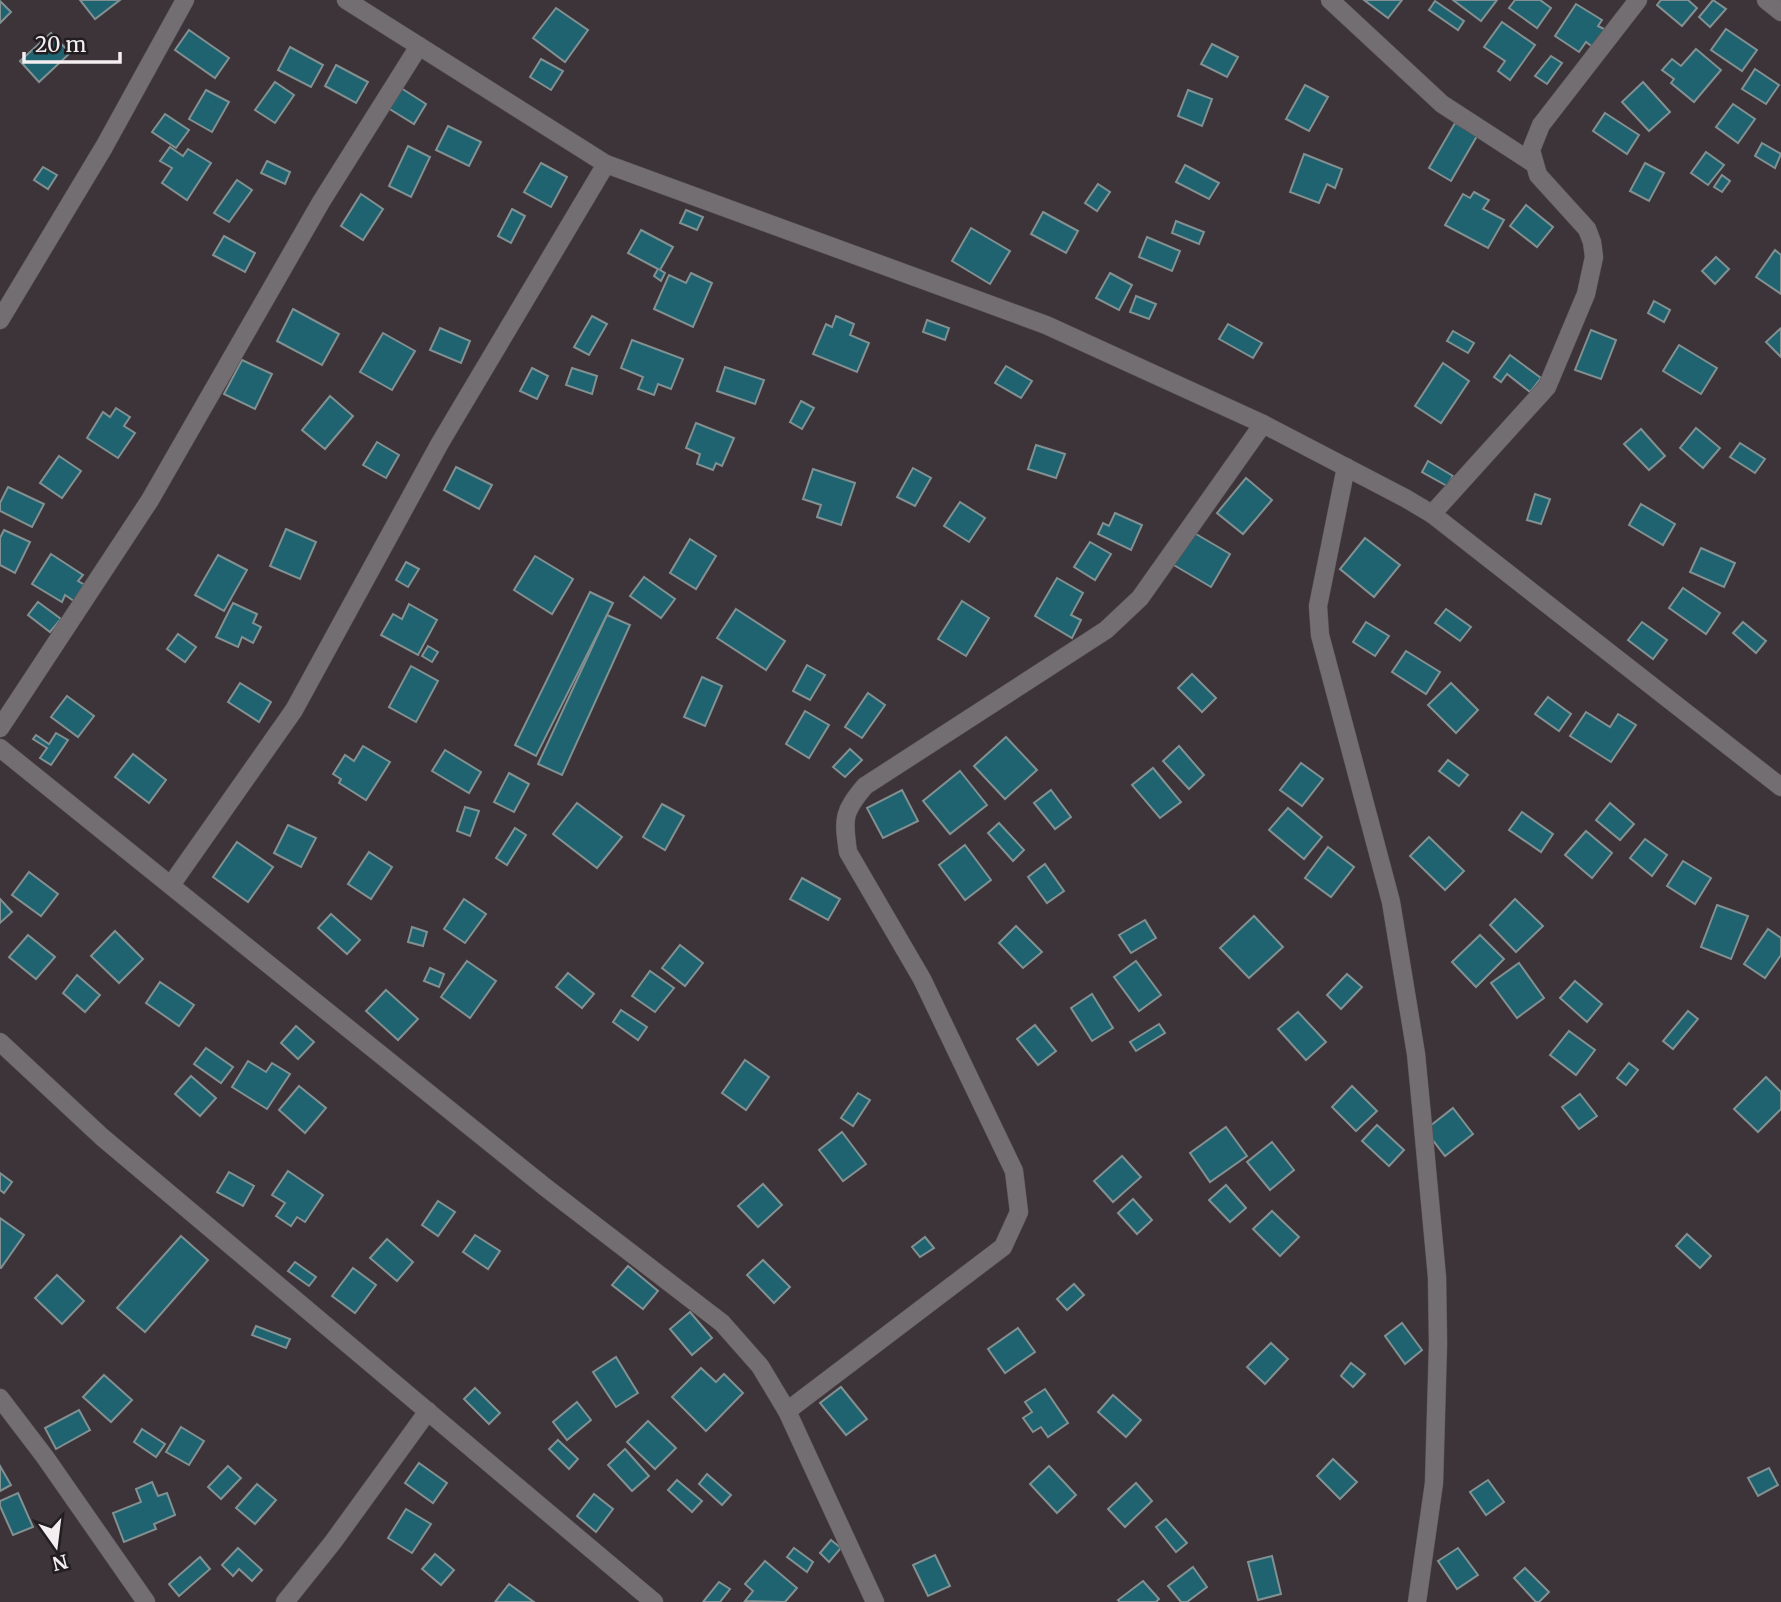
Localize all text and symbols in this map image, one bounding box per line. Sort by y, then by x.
scale bar [24,21,121,65]
text: 20 m [35,31,87,58]
north arrow [21,1511,91,1581]
text: N [50,1549,70,1576]

